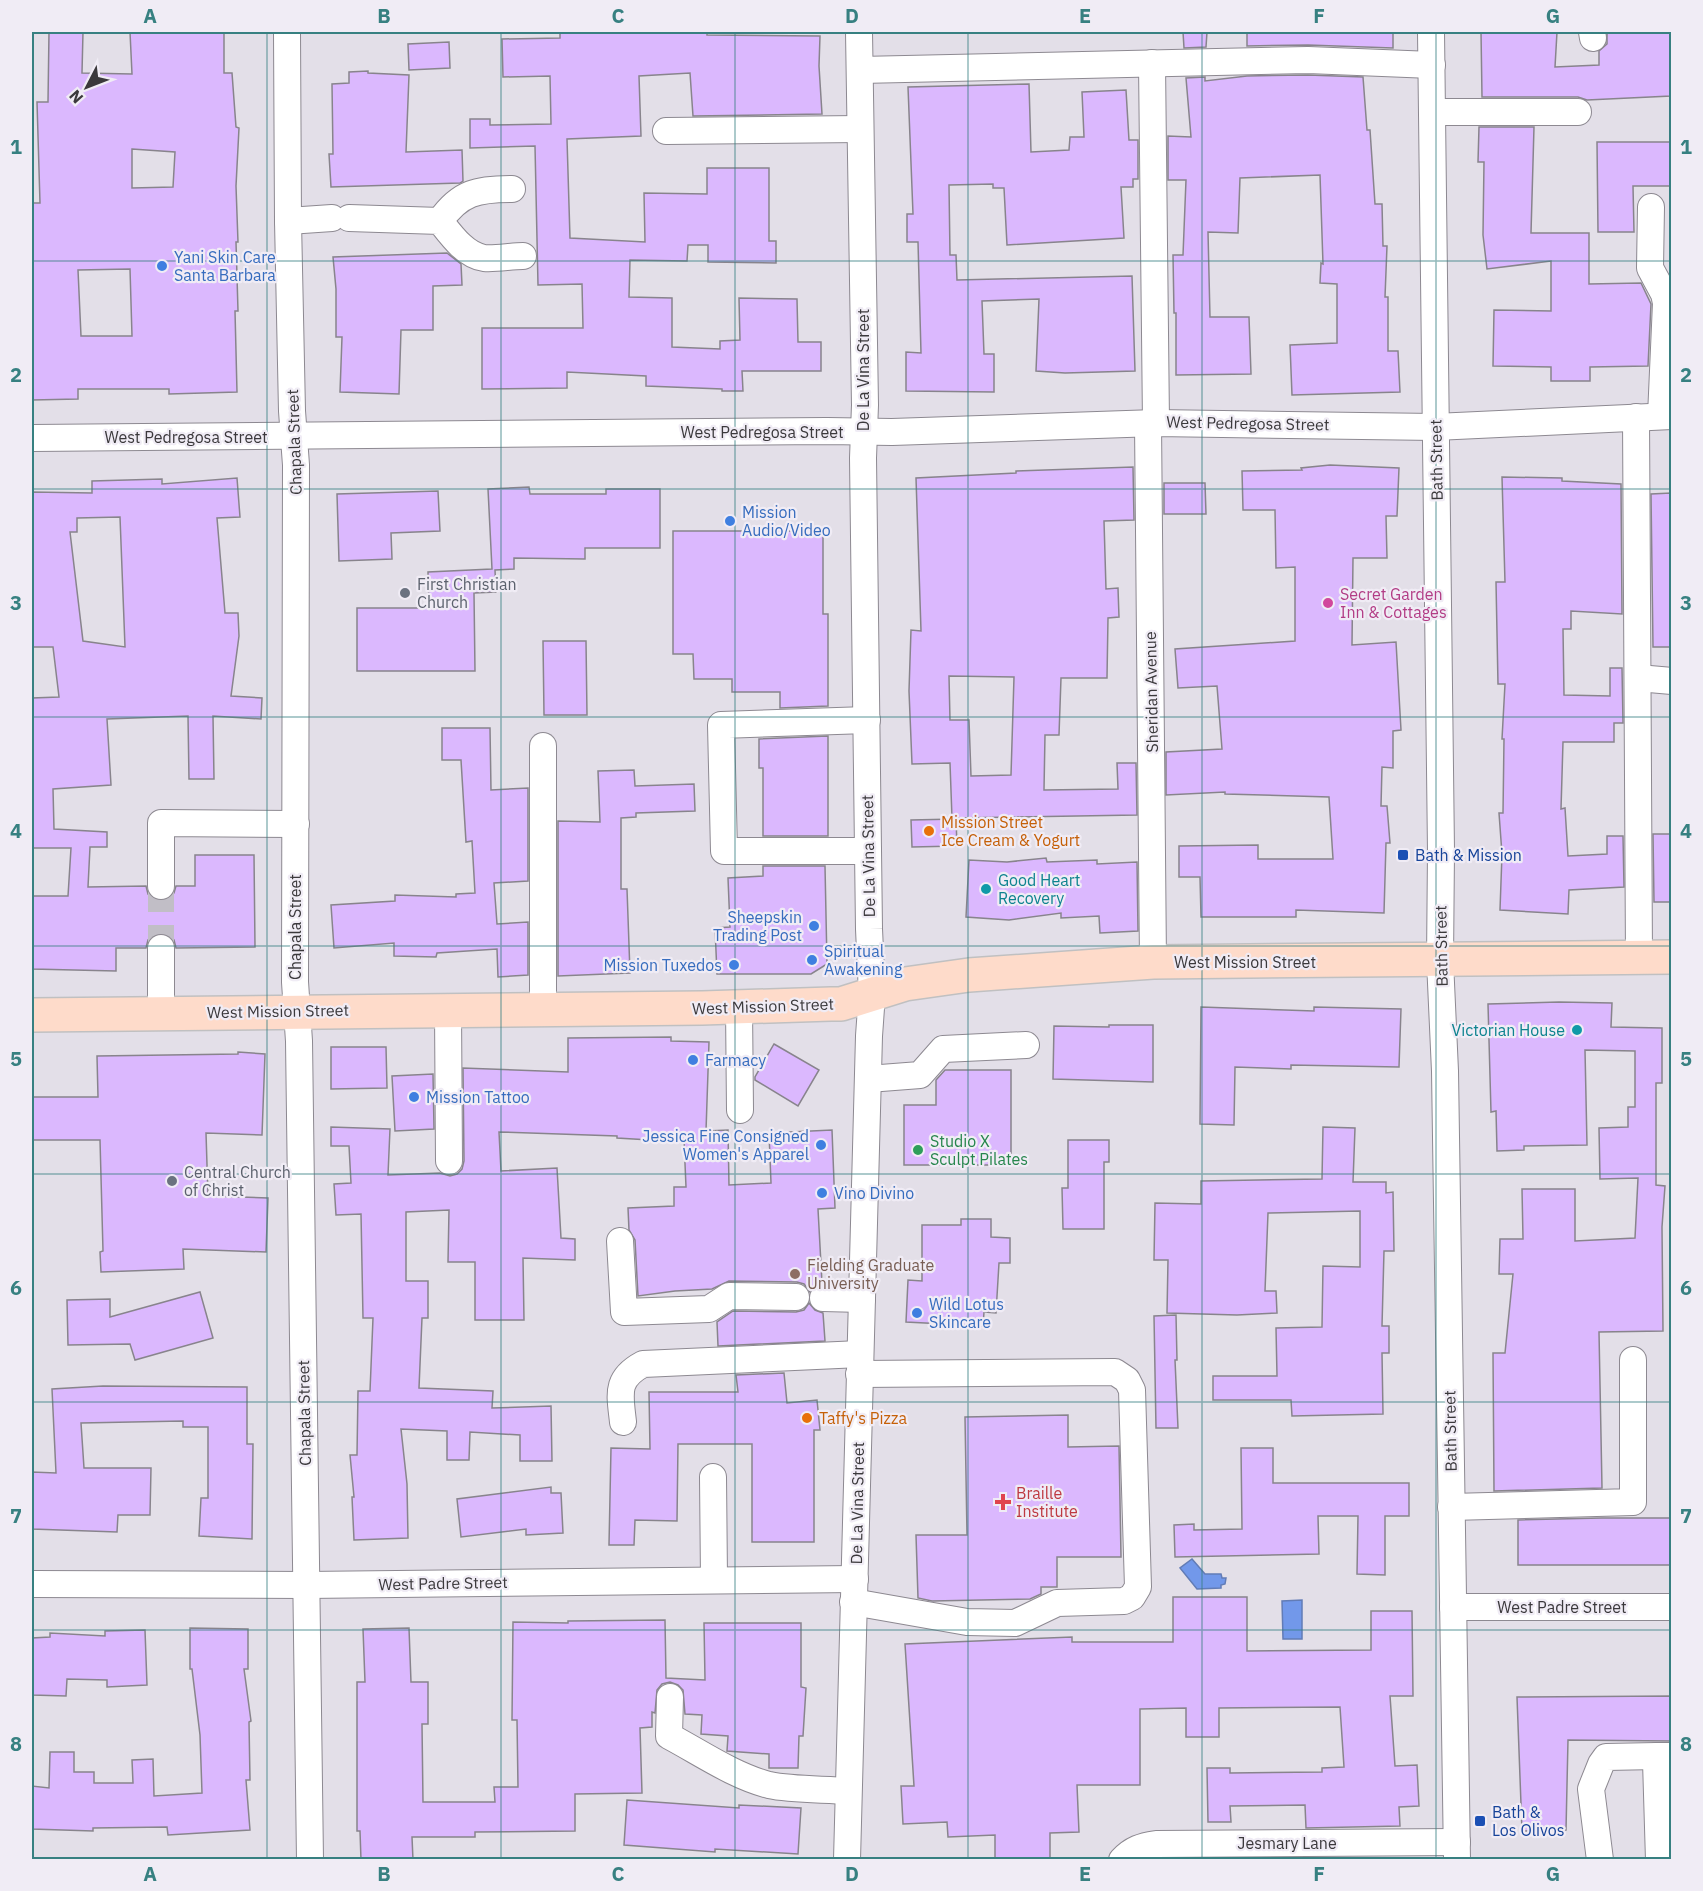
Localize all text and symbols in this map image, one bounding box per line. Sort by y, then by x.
text: A [143,2,157,29]
text: B [377,2,391,29]
text: C [611,2,625,29]
text: D [845,2,859,29]
text: E [1079,2,1091,29]
text: F [1313,2,1325,29]
text: G [1546,2,1560,29]
north arrow [57,57,117,117]
text: N [65,86,87,108]
text: 1 [10,133,22,160]
text: 1 [1680,133,1692,160]
place label: Yani Skin Care Santa Barbara [174,247,276,285]
marker: Yani Skin Care Santa Barbara [155,259,169,273]
street label: De La Vina Street [853,309,873,431]
text: 2 [10,361,22,388]
text: 2 [1680,361,1692,388]
street label: Chapala Street [282,389,306,495]
street label: West Pedregosa Street [1166,412,1330,434]
street label: Bath Street [1425,419,1447,501]
street label: West Pedregosa Street [680,422,844,442]
street label: West Pedregosa Street [104,427,268,447]
place label: Mission Audio/Video [742,502,831,540]
marker: Mission Audio/Video [723,514,737,528]
place label: First Christian Church [417,574,517,612]
place label: Secret Garden Inn & Cottages [1340,584,1447,622]
marker: First Christian Church [398,586,412,600]
text: 3 [10,589,22,616]
text: 3 [1680,589,1692,616]
marker: Secret Garden Inn & Cottages [1321,596,1335,610]
street label: Sheridan Avenue [1140,631,1162,753]
street label: De La Vina Street [857,795,879,917]
place label: Mission Street Ice Cream & Yogurt [941,812,1080,850]
text: 4 [10,817,22,844]
text: 4 [1680,817,1692,844]
marker: Mission Street Ice Cream & Yogurt [922,824,936,838]
place label: Bath & Mission [1415,845,1522,865]
marker: Bath & Mission [1396,848,1410,862]
place label: Good Heart Recovery [998,870,1080,908]
street label: Chapala Street [285,874,305,980]
marker: Good Heart Recovery [979,882,993,896]
street label: Bath Street [1430,905,1452,987]
place label: Sheepskin Trading Post [713,907,802,945]
marker: Sheepskin Trading Post [807,919,821,933]
place label: Spiritual Awakening [824,941,903,979]
street label: West Mission Street [1174,952,1316,972]
marker: Spiritual Awakening [805,953,819,967]
place label: Mission Tuxedos [604,955,722,975]
marker: Mission Tuxedos [727,958,741,972]
street label: West Mission Street [692,994,834,1018]
street label: West Mission Street [207,1000,349,1022]
place label: Victorian House [1451,1020,1565,1040]
marker: Victorian House [1570,1023,1584,1037]
text: 5 [10,1045,22,1072]
text: 5 [1680,1045,1692,1072]
place label: Farmacy [705,1050,766,1070]
marker: Farmacy [686,1053,700,1067]
place label: Mission Tattoo [426,1087,530,1107]
marker: Mission Tattoo [407,1090,421,1104]
place label: Jessica Fine Consigned Women's Apparel [642,1126,809,1164]
place label: Studio X Sculpt Pilates [930,1131,1028,1169]
marker: Jessica Fine Consigned Women's Apparel [814,1138,828,1152]
marker: Studio X Sculpt Pilates [911,1143,925,1157]
place label: Central Church of Christ [184,1162,291,1200]
marker: Central Church of Christ [165,1174,179,1188]
place label: Vino Divino [834,1183,914,1203]
marker: Vino Divino [815,1186,829,1200]
place label: Fielding Graduate University [807,1255,935,1293]
marker: Fielding Graduate University [788,1267,802,1281]
text: 6 [10,1274,22,1301]
text: 6 [1680,1274,1692,1301]
place label: Wild Lotus Skincare [929,1294,1004,1332]
marker: Wild Lotus Skincare [910,1306,924,1320]
street label: Chapala Street [293,1360,315,1466]
street label: Bath Street [1439,1390,1461,1472]
place label: Taffy's Pizza [819,1408,907,1428]
marker: Taffy's Pizza [800,1411,814,1425]
street label: De La Vina Street [846,1442,868,1564]
place label: Braille Institute [1016,1483,1078,1521]
marker: Braille Institute [994,1493,1012,1511]
text: 7 [10,1502,22,1529]
text: 7 [1680,1502,1692,1529]
street label: West Padre Street [378,1572,508,1594]
street label: West Padre Street [1497,1597,1627,1617]
text: 8 [10,1730,22,1757]
text: 8 [1680,1730,1692,1757]
place label: Bath & Los Olivos [1492,1802,1565,1840]
marker: Bath & Los Olivos [1473,1814,1487,1828]
street label: Jesmary Lane [1237,1833,1337,1853]
text: A [143,1860,157,1887]
text: B [377,1860,391,1887]
text: C [611,1860,625,1887]
text: D [845,1860,859,1887]
text: E [1079,1860,1091,1887]
text: F [1313,1860,1325,1887]
text: G [1546,1860,1560,1887]

